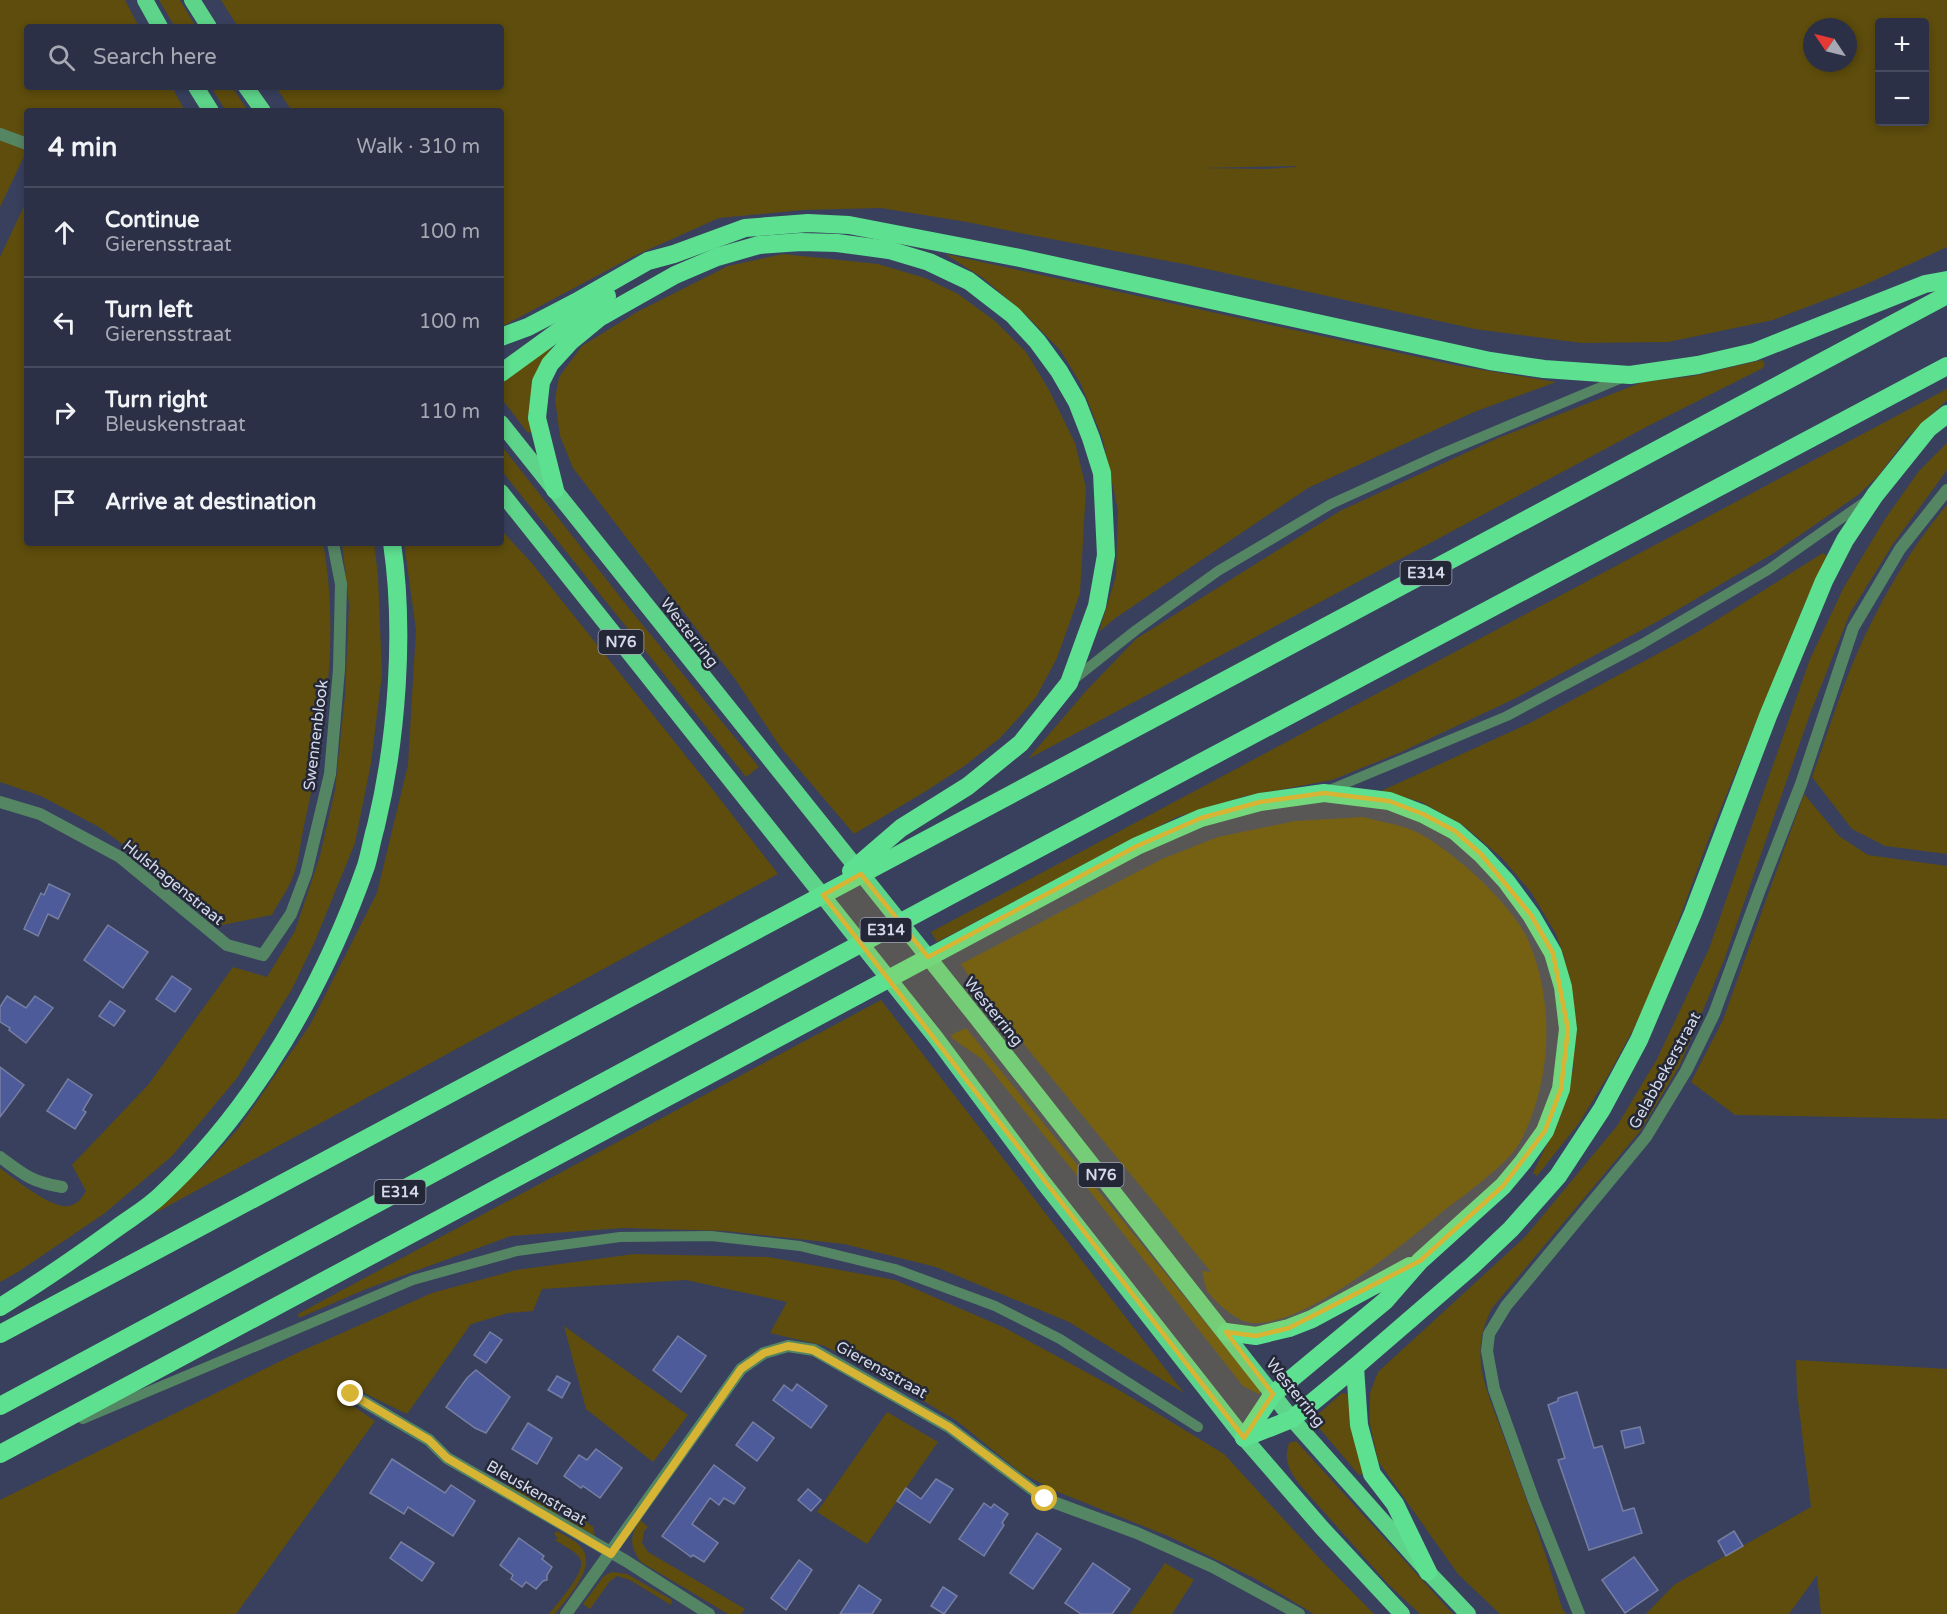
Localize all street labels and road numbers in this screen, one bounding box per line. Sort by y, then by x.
road number: E314 [1400,561,1452,585]
street label: Westerring [656,594,723,672]
road number: N76 [598,630,644,654]
street label: Swennenblook [299,678,333,792]
street label: Hulshagenstraat [119,836,228,930]
road number: E314 [860,918,912,942]
street label: Westerring [959,973,1027,1050]
street label: Gelabbekerstraat [1624,1008,1705,1133]
road number: N76 [1078,1163,1124,1187]
road number: E314 [374,1180,426,1204]
street label: Gierensstraat [832,1337,931,1403]
street label: Westerring [1261,1354,1329,1431]
street label: Bleuskenstraat [483,1456,590,1530]

